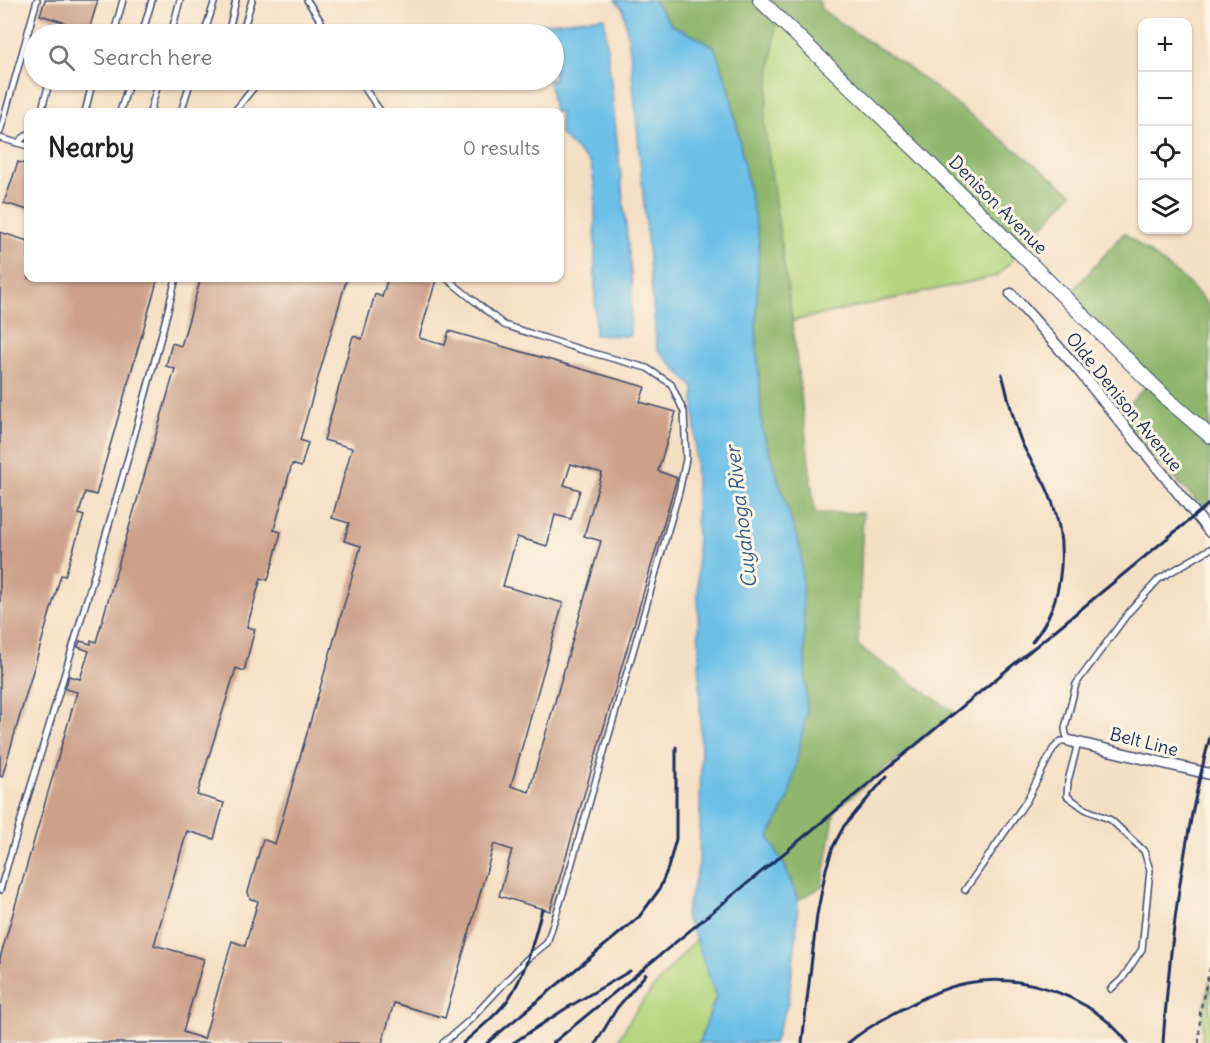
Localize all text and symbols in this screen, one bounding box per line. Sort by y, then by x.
map controls [1138,18,1192,234]
button: + [1138,18,1192,72]
search box [24,24,564,90]
icon: search [45,41,78,74]
text: Search here [93,43,212,71]
button: − [1138,72,1192,126]
button: locate [1138,126,1192,180]
text: Nearby [48,131,134,164]
text: 0 results [463,135,540,160]
street label: Denison Avenue [944,150,1053,259]
button: layers [1138,180,1192,234]
street label: Olde Denison Avenue [1061,327,1188,476]
water label: Cuyahoga River [719,442,762,590]
street label: Belt Line [1107,722,1181,761]

